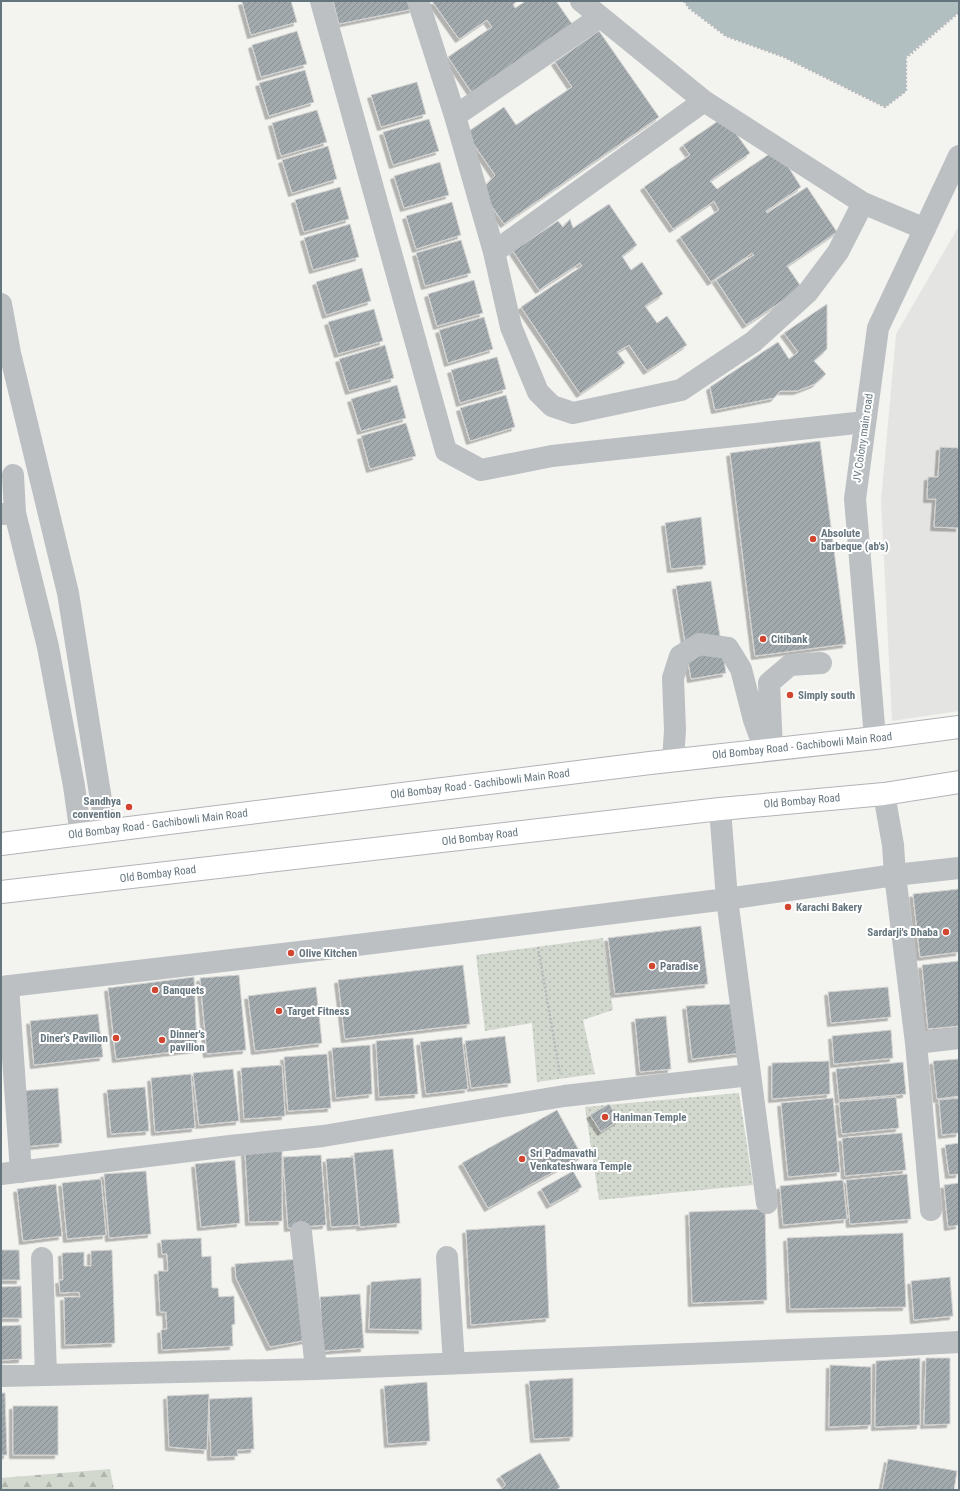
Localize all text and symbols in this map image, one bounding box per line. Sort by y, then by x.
street label: JV Colony main road [850,393,876,483]
place label: Absolute barbeque (ab's) [821,527,889,553]
marker: Absolute barbeque (ab's) [808,534,818,544]
place label: Citibank [771,633,808,646]
marker: Citibank [758,634,768,644]
place label: Simply south [798,689,855,702]
marker: Simply south [785,690,795,700]
street label: Old Bombay Road - Gachibowli Main Road [711,730,893,762]
street label: Old Bombay Road - Gachibowli Main Road [389,767,571,801]
street label: Old Bombay Road [763,791,841,811]
place label: Sandhya convention [72,795,121,821]
marker: Sandhya convention [124,802,134,812]
street label: Old Bombay Road - Gachibowli Main Road [67,807,249,841]
street label: Old Bombay Road [441,826,519,848]
street label: Old Bombay Road [119,863,197,885]
place label: Karachi Bakery [796,901,862,914]
marker: Karachi Bakery [783,902,793,912]
place label: Sardarji's Dhaba [867,926,938,939]
marker: Sardarji's Dhaba [941,927,951,937]
place label: Olive Kitchen [299,947,357,960]
marker: Olive Kitchen [286,948,296,958]
place label: Paradise [660,960,699,973]
marker: Paradise [647,961,657,971]
place label: Banquets [163,984,204,997]
marker: Banquets [150,985,160,995]
place label: Target Fitness [287,1005,350,1018]
marker: Target Fitness [274,1006,284,1016]
place label: Dinner's pavilion [170,1028,205,1054]
place label: Diner's Pavilion [40,1032,108,1045]
marker: Diner's Pavilion [111,1033,121,1043]
marker: Dinner's pavilion [157,1035,167,1045]
place label: Haniman Temple [613,1111,686,1124]
marker: Haniman Temple [600,1112,610,1122]
place label: Sri Padmavathi Venkateshwara Temple [530,1147,632,1173]
marker: Sri Padmavathi Venkateshwara Temple [517,1154,527,1164]

